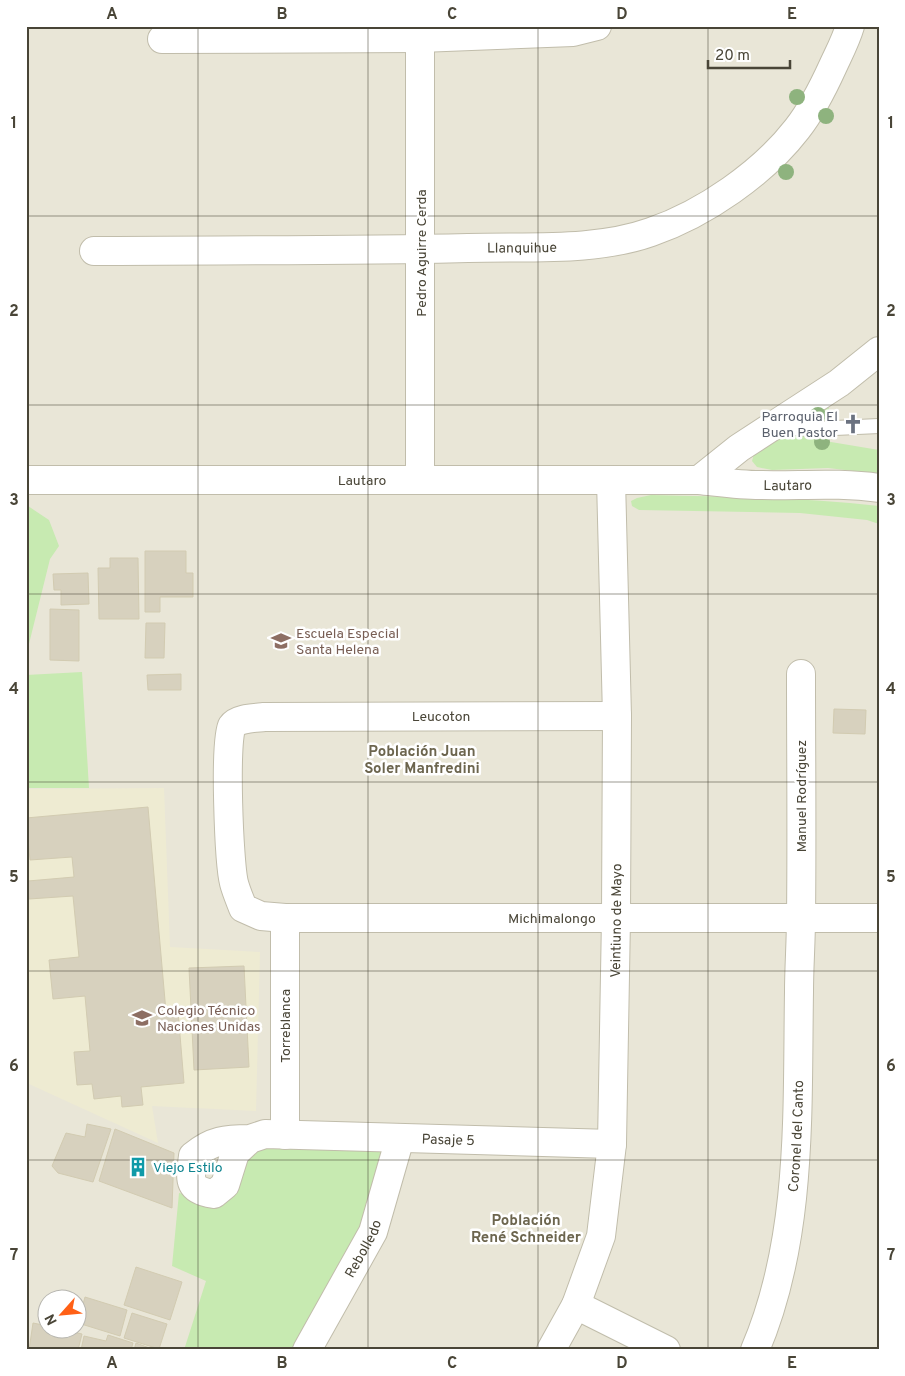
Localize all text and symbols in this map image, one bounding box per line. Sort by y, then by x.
text: A [106,5,118,25]
text: B [276,5,288,25]
text: C [447,5,457,25]
text: D [616,5,628,25]
text: E [787,5,797,25]
scale bar [708,38,790,70]
text: 20 m [715,47,750,66]
text: 1 [11,114,17,134]
text: 1 [888,114,894,134]
street label: Pedro Aguirre Cerda [414,189,431,317]
street label: Llanquihue [487,240,557,258]
text: 2 [9,302,19,322]
text: 2 [886,302,896,322]
place label: Parroquia El Buen Pastor [761,409,839,442]
church icon: Parroquia El Buen Pastor [842,413,864,435]
street label: Lautaro [338,473,387,490]
street label: Lautaro [763,478,812,495]
text: 3 [9,491,19,511]
text: 3 [886,491,896,511]
place label: Escuela Especial Santa Helena [296,626,399,659]
school or university icon: Escuela Especial Santa Helena [270,630,292,652]
text: 4 [9,680,19,700]
text: 4 [886,680,896,700]
street label: Leucoton [412,709,470,726]
street label: Manuel Rodríguez [794,740,811,852]
district label: Población Juan Soler Manfredini [364,743,480,779]
street label: Veintiuno de Mayo [608,863,626,978]
text: 5 [9,868,19,888]
text: 5 [886,868,896,888]
street label: Michimalongo [508,911,596,928]
street label: Torreblanca [278,989,295,1063]
place label: Colegio Técnico Naciones Unidas [157,1003,261,1036]
school or university icon: Colegio Técnico Naciones Unidas [131,1007,153,1029]
text: 6 [9,1057,19,1077]
text: 6 [886,1057,896,1077]
street label: Coronel del Canto [786,1080,808,1193]
street label: Pasaje 5 [421,1132,475,1150]
building icon: Viejo Estilo [127,1156,149,1178]
place label: Viejo Estilo [153,1160,223,1177]
district label: Población René Schneider [471,1212,582,1248]
street label: Rebolledo [342,1218,386,1281]
text: 7 [10,1246,18,1266]
text: 7 [887,1246,895,1266]
north arrow [38,1288,88,1338]
text: N [42,1311,62,1328]
text: A [106,1354,118,1374]
text: B [276,1354,288,1374]
text: C [447,1354,457,1374]
text: D [616,1354,628,1374]
text: E [787,1354,797,1374]

